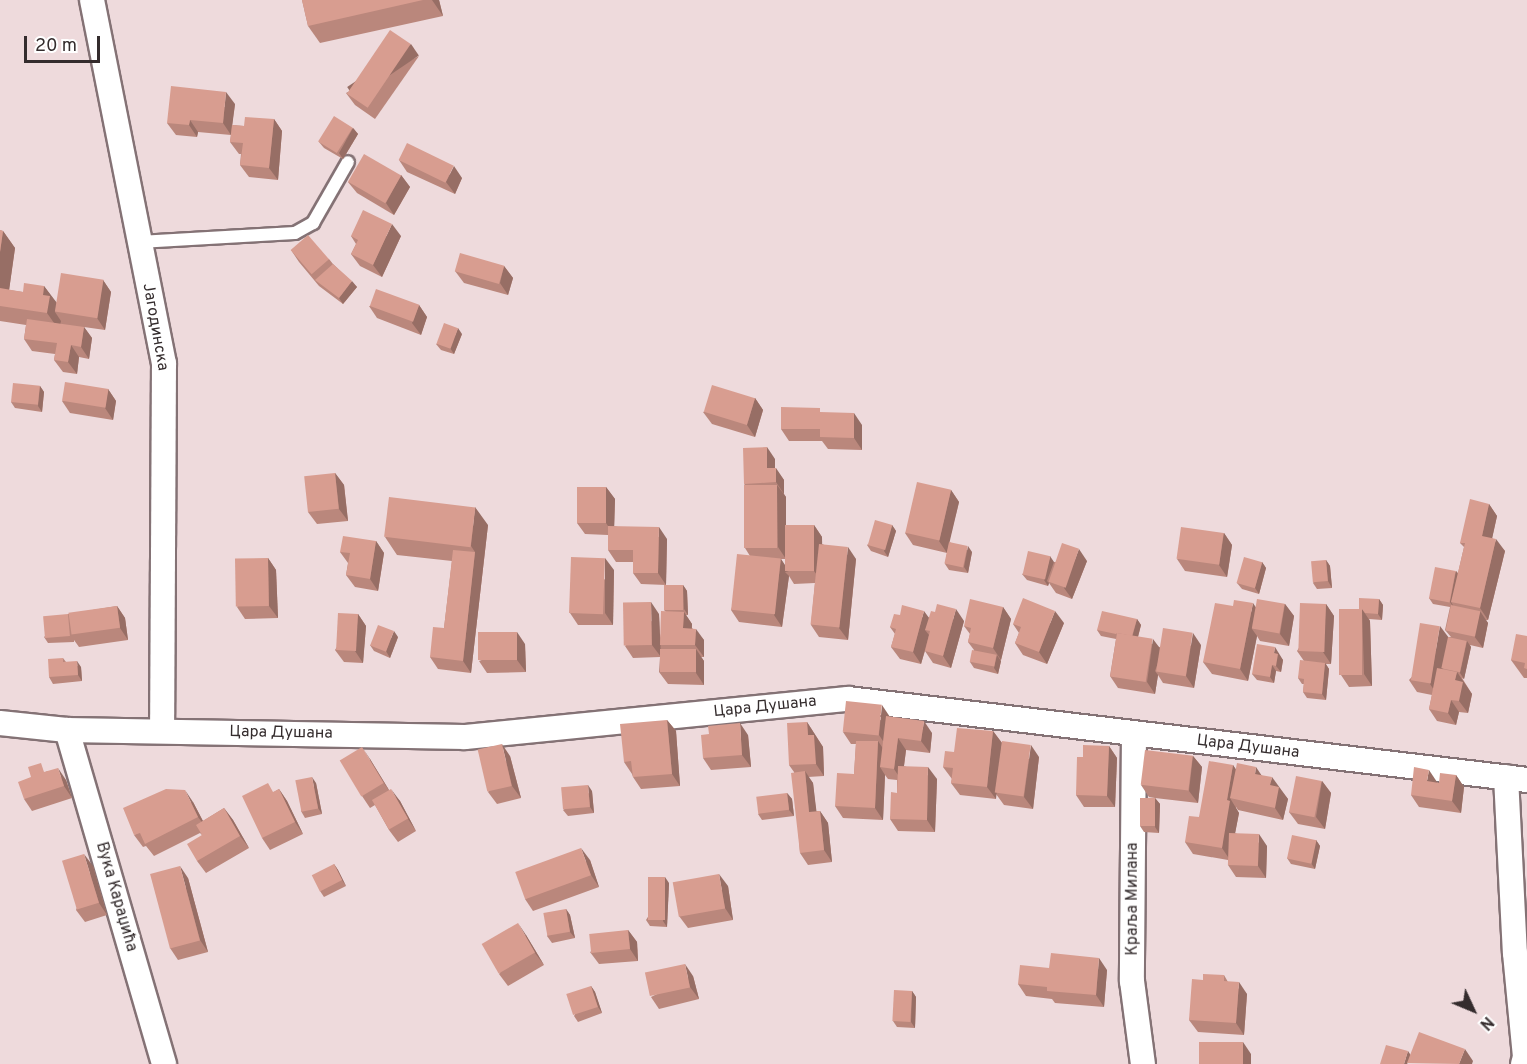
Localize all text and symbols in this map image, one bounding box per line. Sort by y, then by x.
scale bar [27,24,104,62]
text: 20 m [35,35,77,58]
street label: Јагодинска [138,282,172,372]
street label: Цара Душана [713,692,817,722]
street label: Цара Душана [229,722,333,744]
street label: Цара Душана [1196,731,1300,763]
street label: Вука Караџића [91,840,141,954]
street label: Краља Милана [1123,842,1143,956]
north arrow [1443,980,1503,1040]
text: N [1475,1011,1497,1034]

